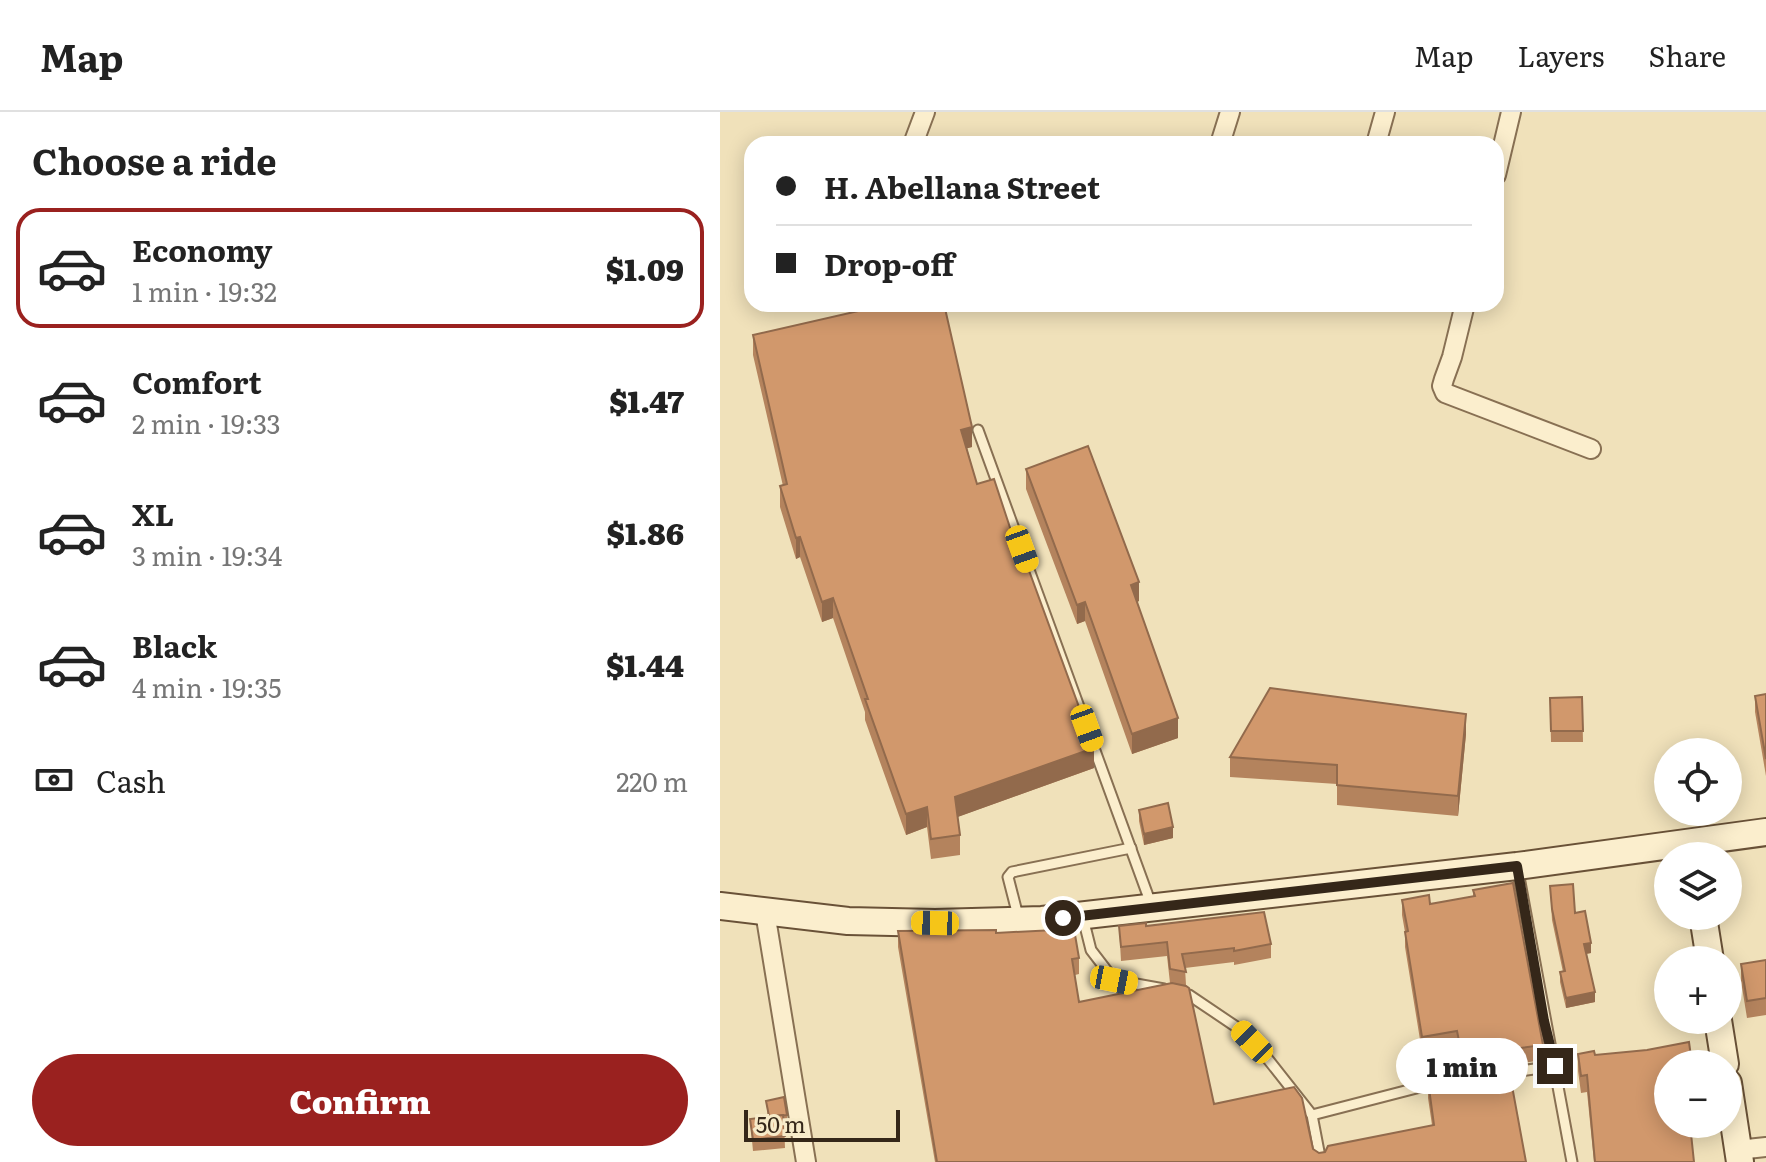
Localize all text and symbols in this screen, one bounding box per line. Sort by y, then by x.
text: Map [40,27,124,84]
text: Map [1414,34,1473,76]
text: Layers [1517,34,1604,76]
text: Share [1648,34,1726,76]
text: Choose a ride [32,133,277,186]
text: H. Abellana Street [824,164,1100,208]
text: Economy [132,227,272,271]
icon: car [36,232,108,304]
text: Drop-off [824,241,954,285]
text: $1.09 [606,246,684,290]
text: 1 min · 19:32 [132,271,277,310]
text: Comfort [132,359,262,403]
icon: car [36,364,108,436]
text: $1.47 [609,378,684,422]
text: 2 min · 19:33 [132,403,281,442]
text: XL [132,491,174,535]
icon: car [36,496,108,568]
text: $1.86 [607,510,684,554]
car [1003,522,1041,576]
text: 3 min · 19:34 [132,535,282,574]
text: Black [132,623,217,667]
icon: car [36,628,108,700]
text: $1.44 [606,642,684,686]
text: 4 min · 19:35 [132,667,281,706]
car [1068,701,1106,755]
map controls [1654,738,1742,1138]
button: locate [1654,738,1742,826]
icon: cash [32,758,76,802]
text: Cash [96,758,166,802]
text: 220 m [616,761,688,800]
button: layers [1654,842,1742,930]
route start [1045,900,1081,936]
car [911,911,959,935]
button: + [1654,946,1742,1034]
car [1088,964,1140,996]
car [1227,1016,1277,1068]
callout: 1 min [1395,1038,1527,1094]
text: 1 min [1427,1046,1497,1085]
route end [1537,1048,1573,1084]
button: − [1654,1050,1742,1138]
button: Confirm [32,1054,688,1146]
scale bar [744,1106,900,1142]
text: 50 m [756,1107,806,1140]

